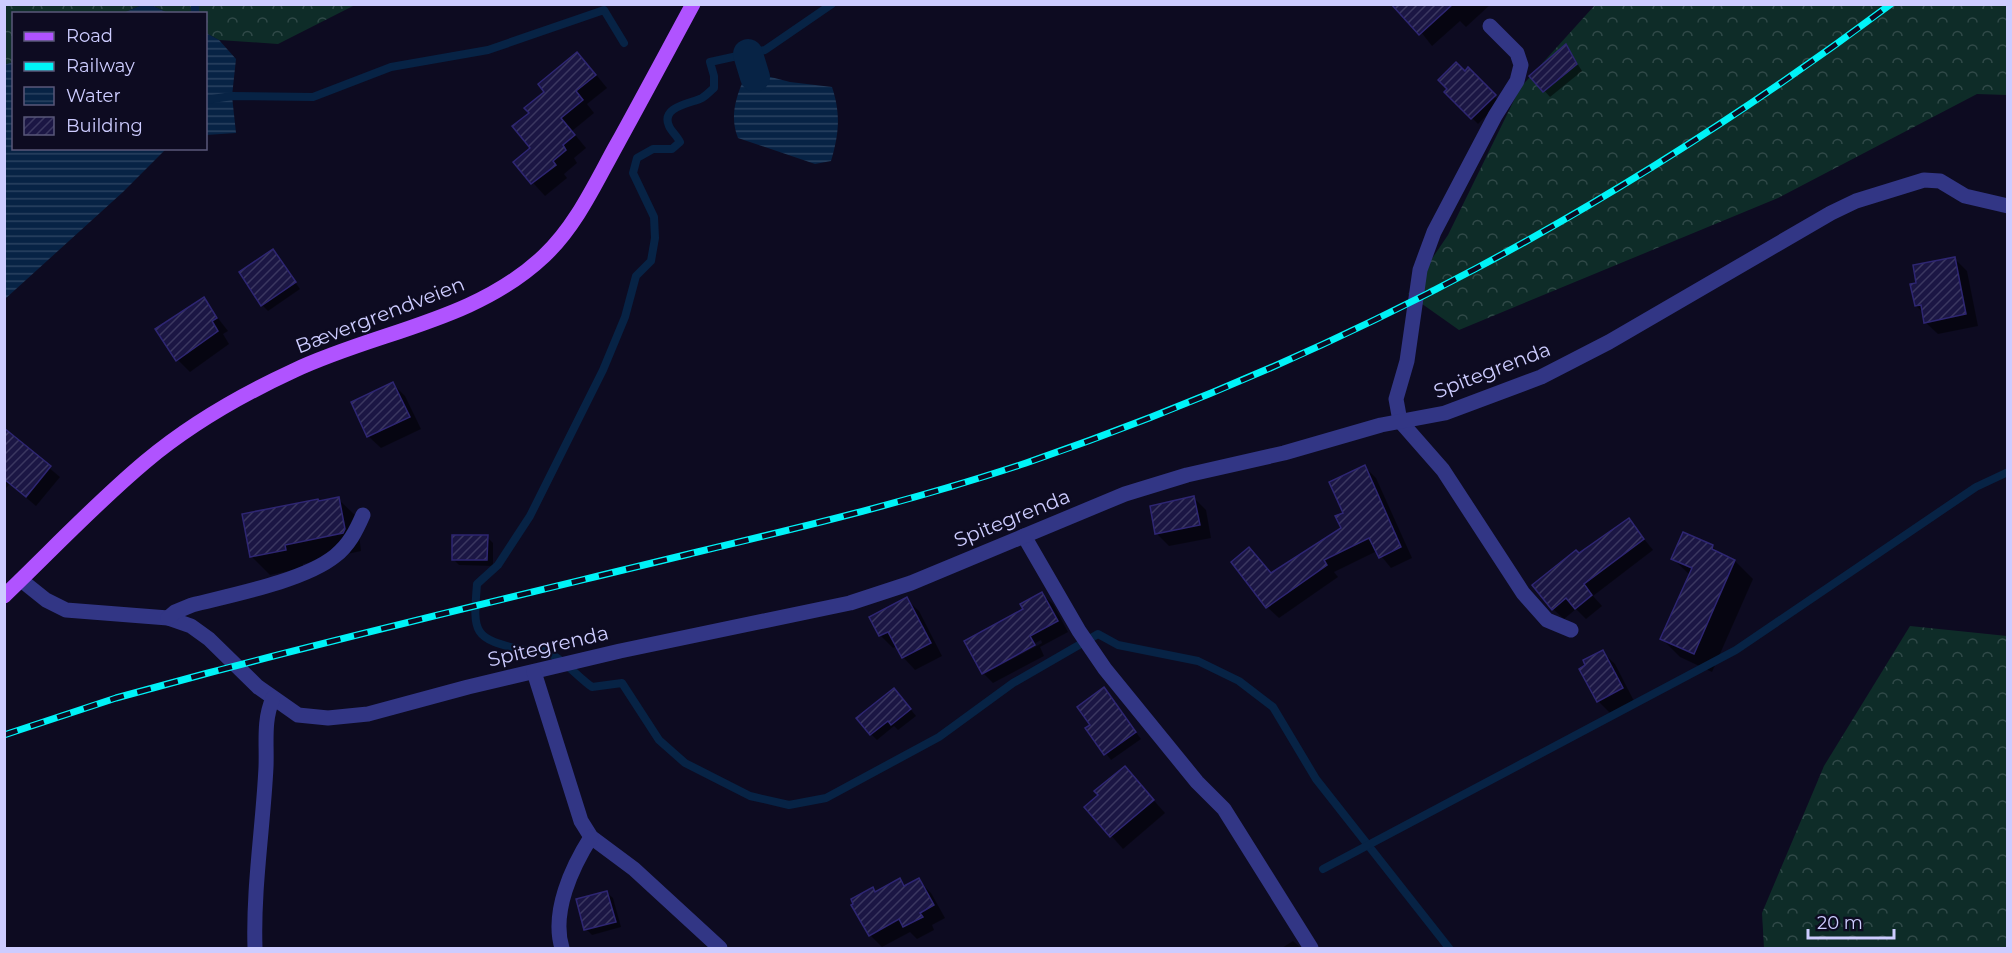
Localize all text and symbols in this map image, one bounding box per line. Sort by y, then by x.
legend [12,12,207,150]
text: Road [66,25,113,47]
text: Railway [66,55,135,77]
text: Water [66,85,121,107]
text: Building [66,115,143,137]
street label: Bævergrendveien [292,272,468,358]
street label: Spitegrenda [1430,337,1554,403]
street label: Spitegrenda [950,484,1074,552]
street label: Spitegrenda [485,620,611,672]
scale bar [1808,902,1894,940]
text: 20 m [1817,912,1863,934]

